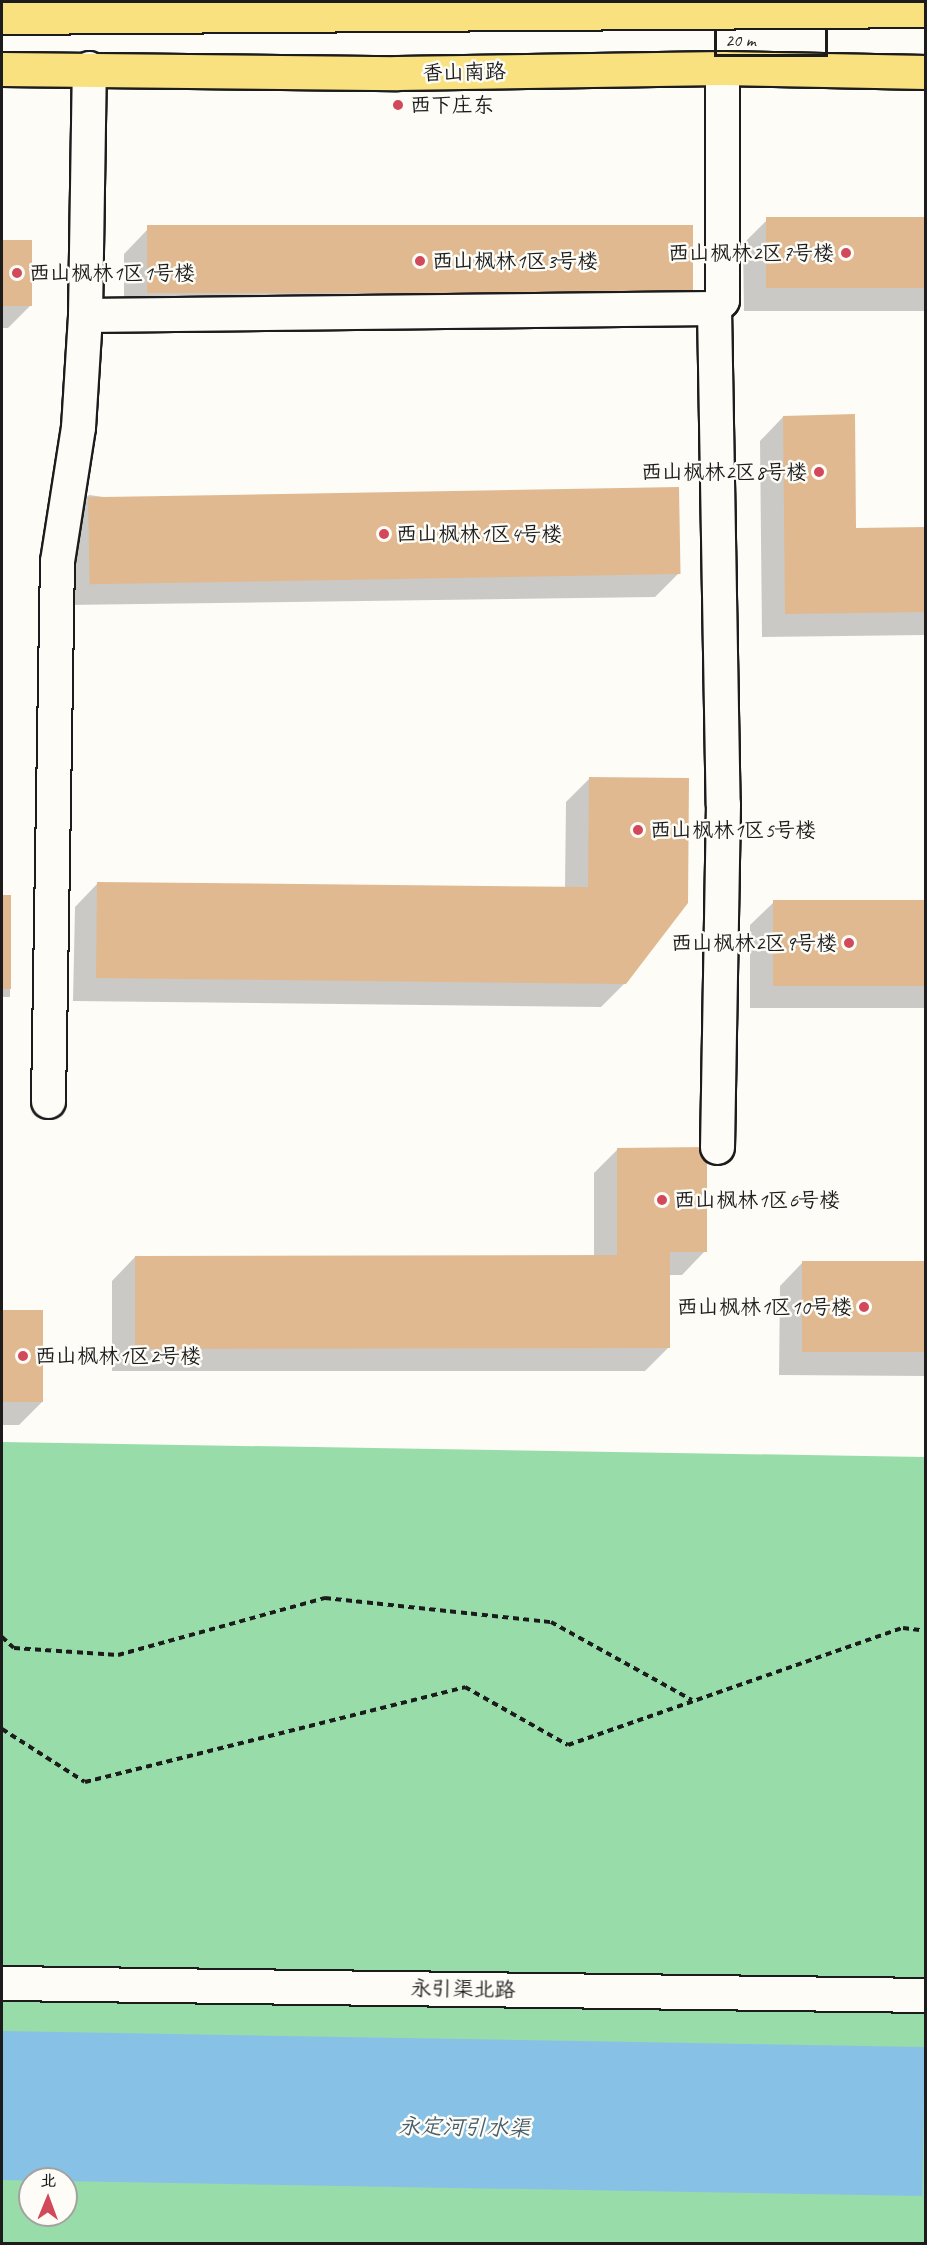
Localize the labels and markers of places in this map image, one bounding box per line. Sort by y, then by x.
place label: 西下庄东 [410,92,494,118]
marker: 西下庄东 [391,98,405,112]
place label: 西山枫林2区7号楼 [668,240,834,266]
marker: 西山枫林2区7号楼 [839,246,853,260]
place label: 西山枫林1区3号楼 [432,248,598,274]
marker: 西山枫林1区3号楼 [413,254,427,268]
place label: 西山枫林1区1号楼 [29,260,195,286]
marker: 西山枫林1区1号楼 [10,266,24,280]
place label: 西山枫林2区8号楼 [641,459,807,485]
marker: 西山枫林2区8号楼 [812,465,826,479]
place label: 西山枫林1区4号楼 [396,521,562,547]
marker: 西山枫林1区4号楼 [377,527,391,541]
place label: 西山枫林1区5号楼 [650,817,816,843]
marker: 西山枫林1区5号楼 [631,823,645,837]
place label: 西山枫林2区9号楼 [671,930,837,956]
marker: 西山枫林2区9号楼 [842,936,856,950]
place label: 西山枫林1区6号楼 [674,1187,840,1213]
marker: 西山枫林1区6号楼 [655,1193,669,1207]
place label: 西山枫林1区10号楼 [677,1294,852,1320]
marker: 西山枫林1区10号楼 [857,1300,871,1314]
place label: 西山枫林1区2号楼 [35,1343,201,1369]
marker: 西山枫林1区2号楼 [16,1349,30,1363]

